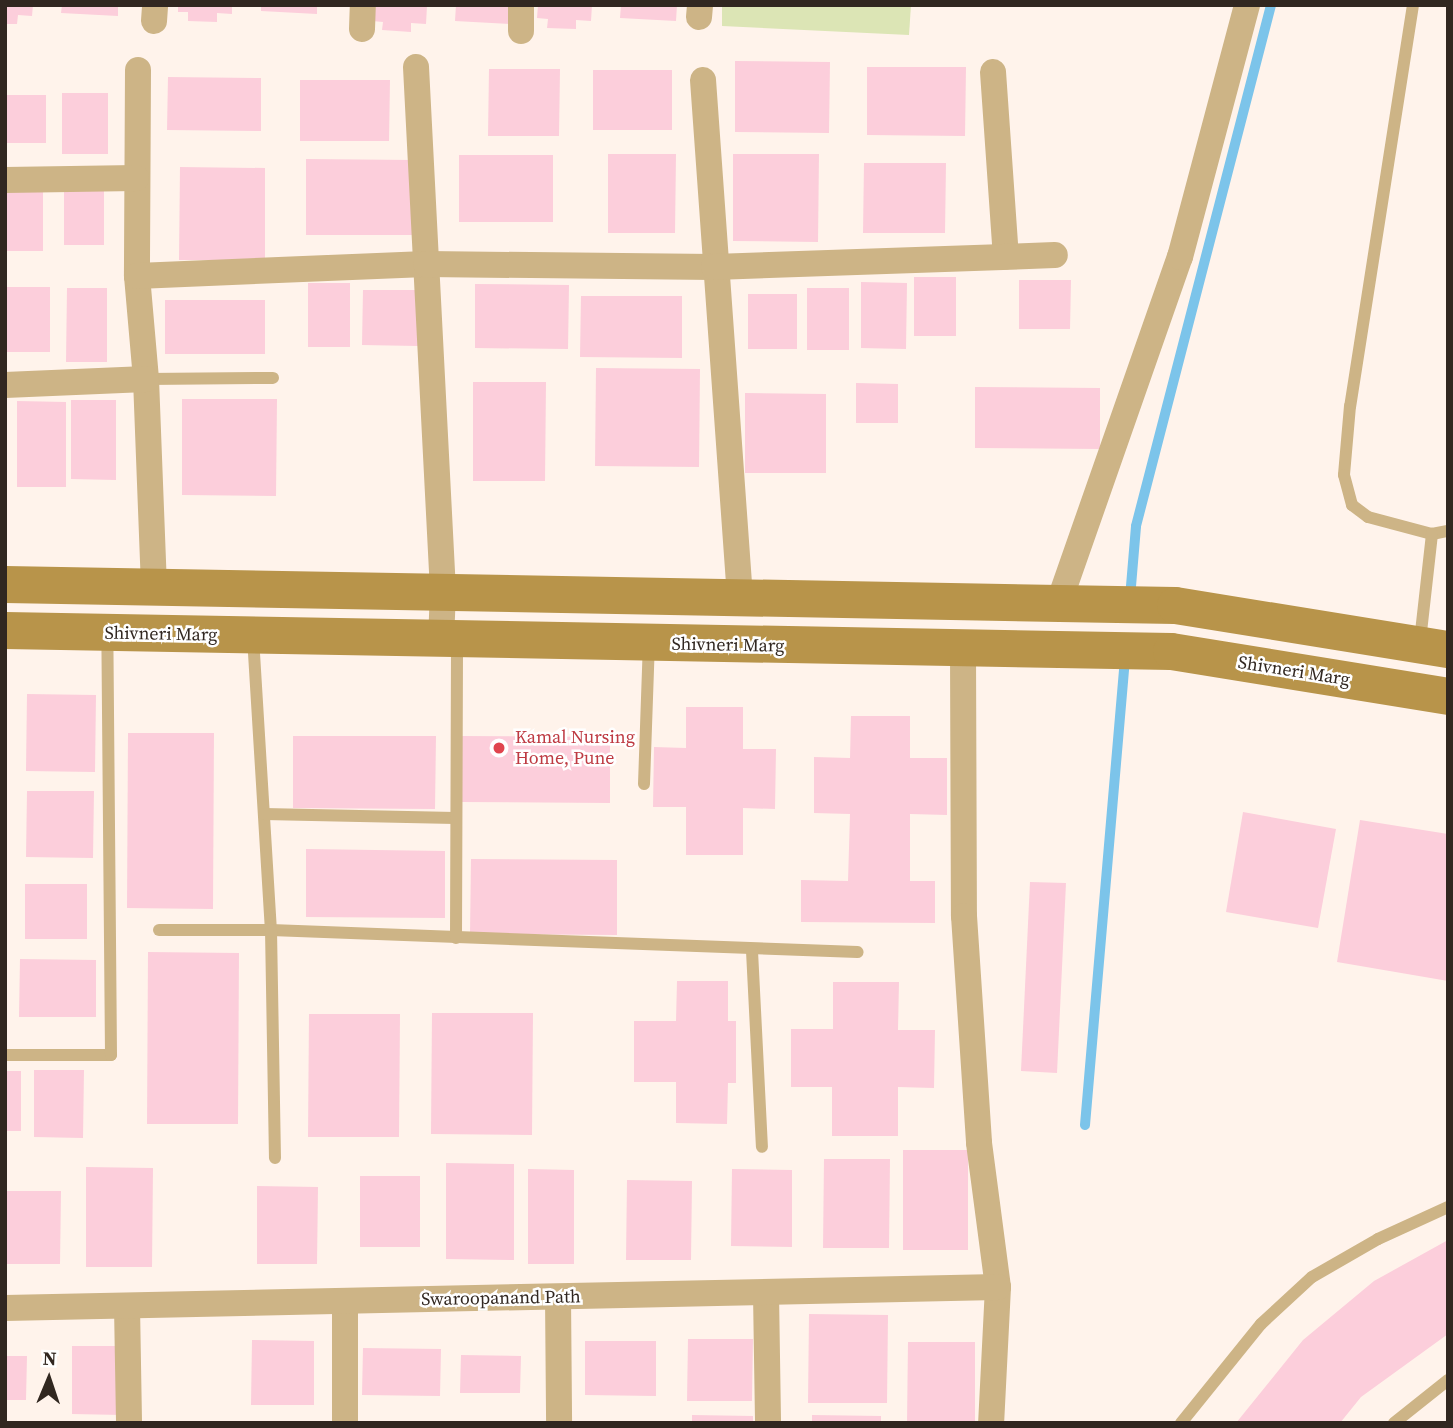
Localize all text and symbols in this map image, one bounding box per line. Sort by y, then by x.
street label: Shivneri Marg [104,622,218,646]
street label: Shivneri Marg [671,633,785,657]
street label: Shivneri Marg [1237,651,1351,691]
place label: Kamal Nursing Home, Pune [515,727,635,770]
marker: Kamal Nursing Home, Pune [489,738,509,758]
street label: Swaroopanand Path [421,1286,581,1310]
north arrow [14,1344,84,1414]
text: N [42,1345,57,1371]

